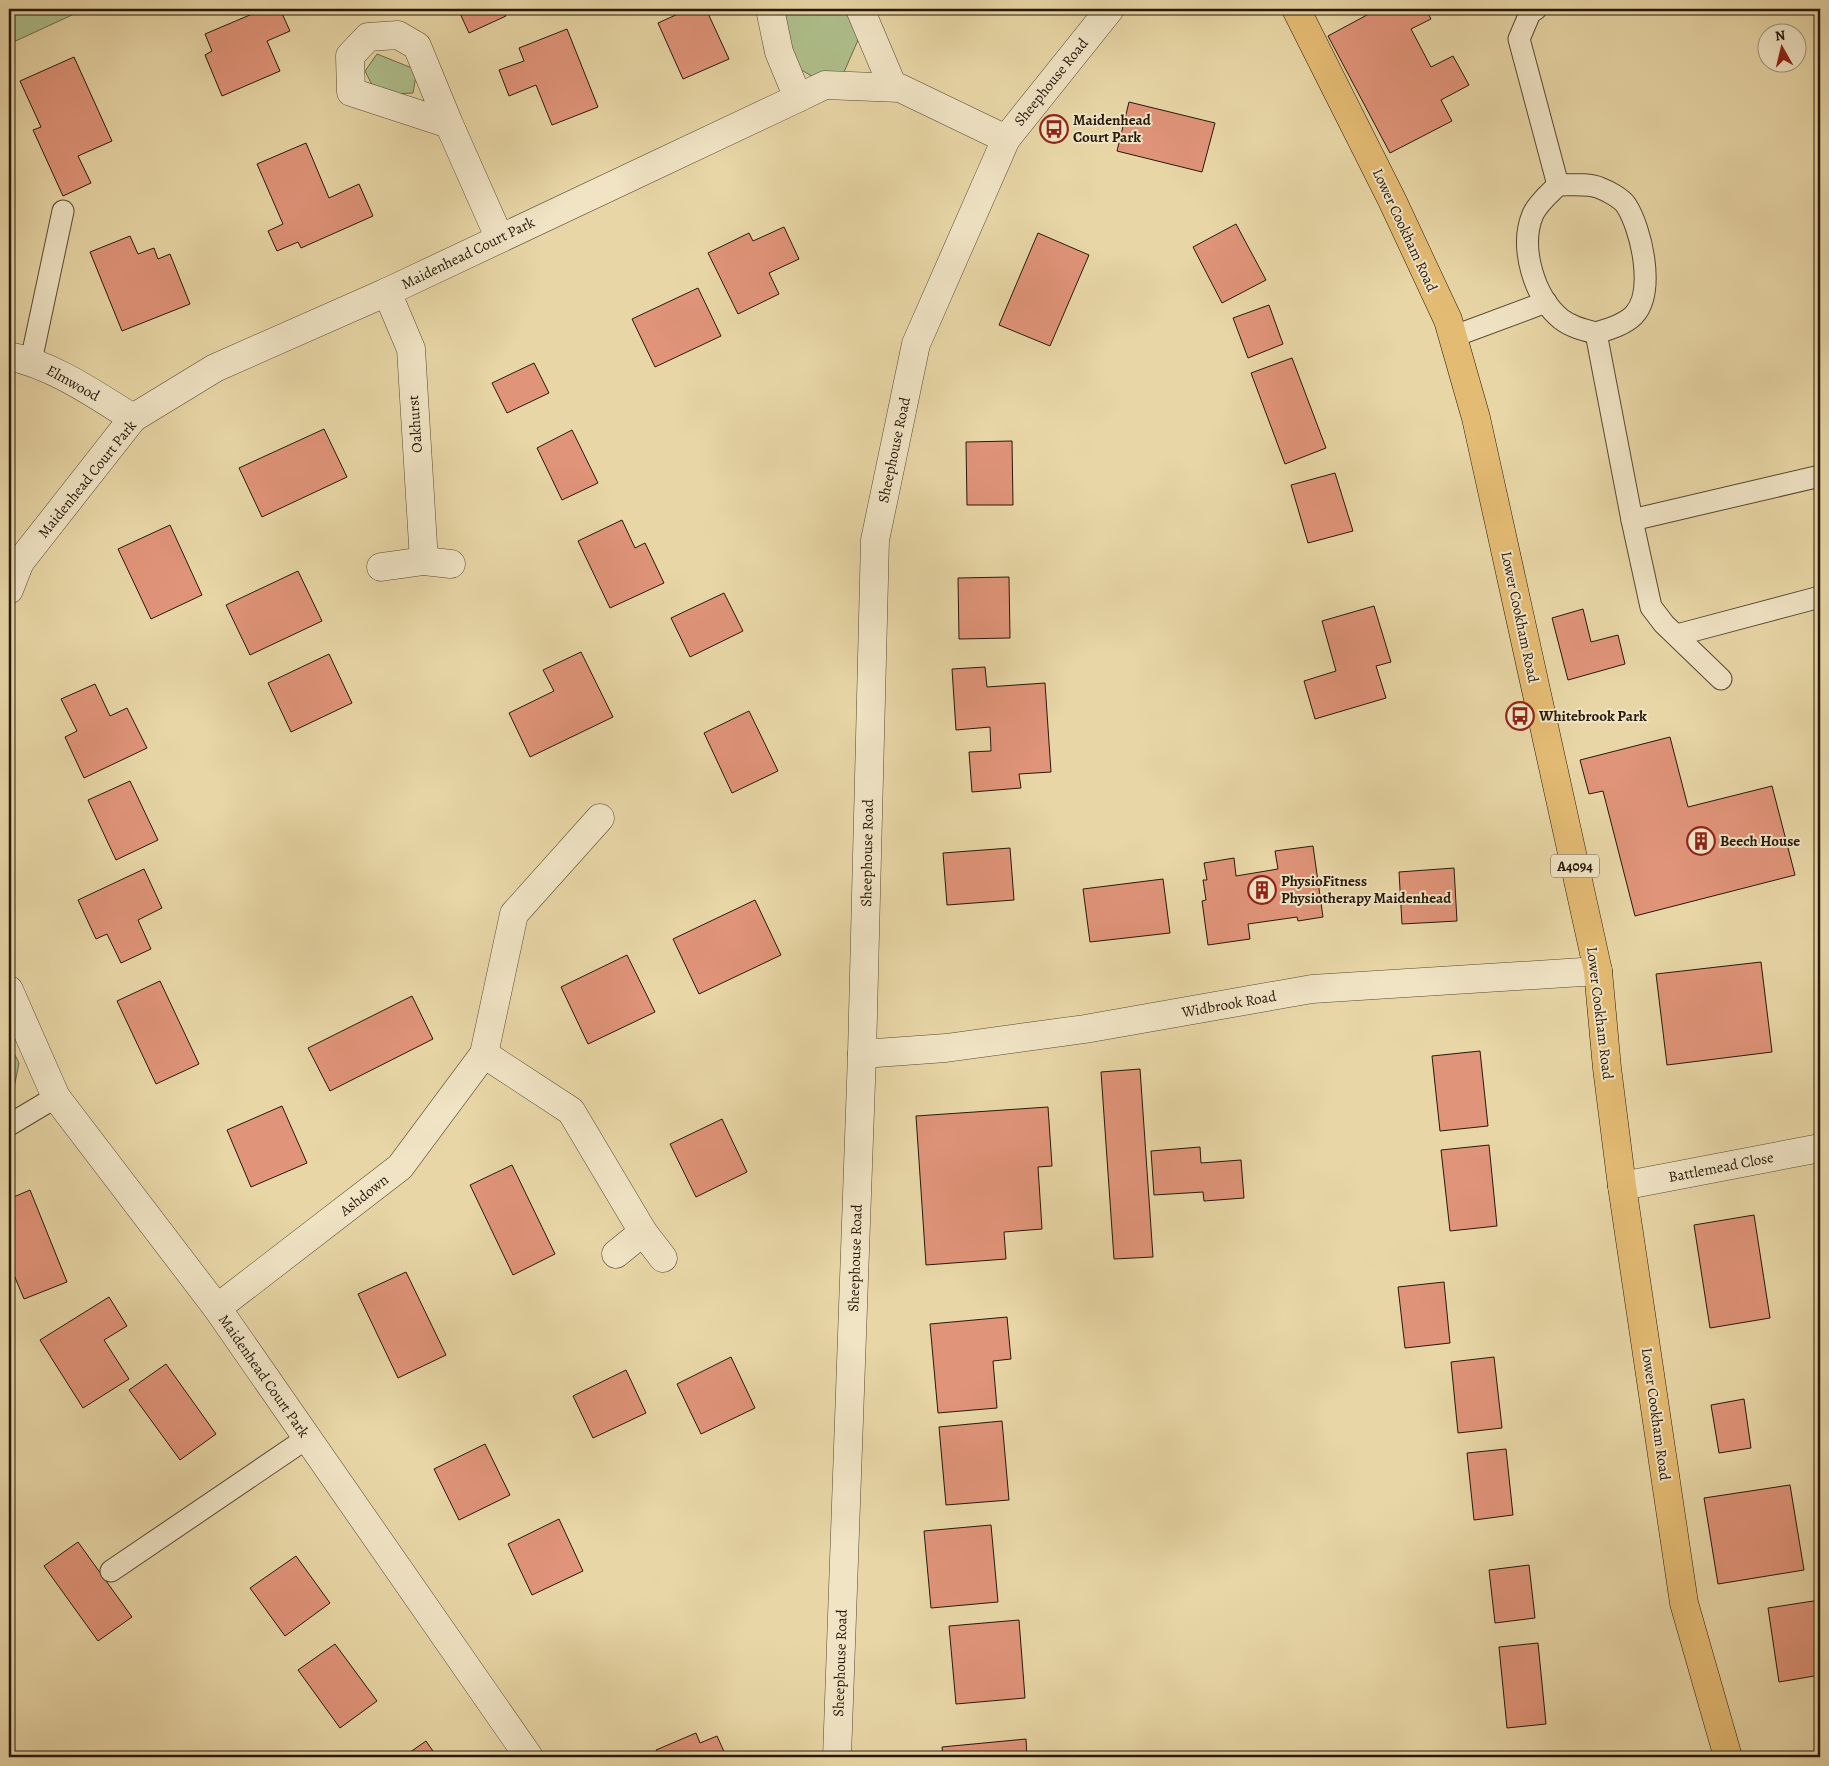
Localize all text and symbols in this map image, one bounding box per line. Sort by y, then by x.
north arrow [1756,22,1806,72]
text: N [1774,26,1787,46]
street label: Sheephouse Road [1009,33,1093,130]
place label: Maidenhead Court Park [1073,110,1152,147]
bus stop icon: Maidenhead Court Park [1039,114,1069,144]
street label: Lower Cookham Road [1368,165,1443,296]
street label: Maidenhead Court Park [398,212,538,294]
street label: Elmwood [43,360,104,406]
street label: Oakhurst [403,394,427,453]
street label: Sheephouse Road [873,394,915,505]
street label: Maidenhead Court Park [33,416,141,542]
street label: Lower Cookham Road [1496,549,1544,685]
bus stop icon: Whitebrook Park [1505,701,1535,731]
place label: Whitebrook Park [1538,706,1647,726]
street label: Sheephouse Road [856,798,878,907]
building icon: Beech House [1686,826,1716,856]
place label: Beech House [1720,831,1800,851]
road number: A4094 [1551,854,1599,878]
place label: PhysioFitness Physiotherapy Maidenhead [1281,871,1452,908]
building icon: PhysioFitness Physiotherapy Maidenhead [1247,875,1277,905]
street label: Lower Cookham Road [1582,945,1618,1082]
street label: Widbrook Road [1179,986,1279,1022]
street label: Battlemead Close [1667,1147,1776,1187]
street label: Ashdown [335,1170,393,1221]
street label: Sheephouse Road [843,1203,867,1312]
street label: Maidenhead Court Park [214,1310,314,1442]
street label: Lower Cookham Road [1637,1346,1675,1483]
street label: Sheephouse Road [828,1608,852,1717]

